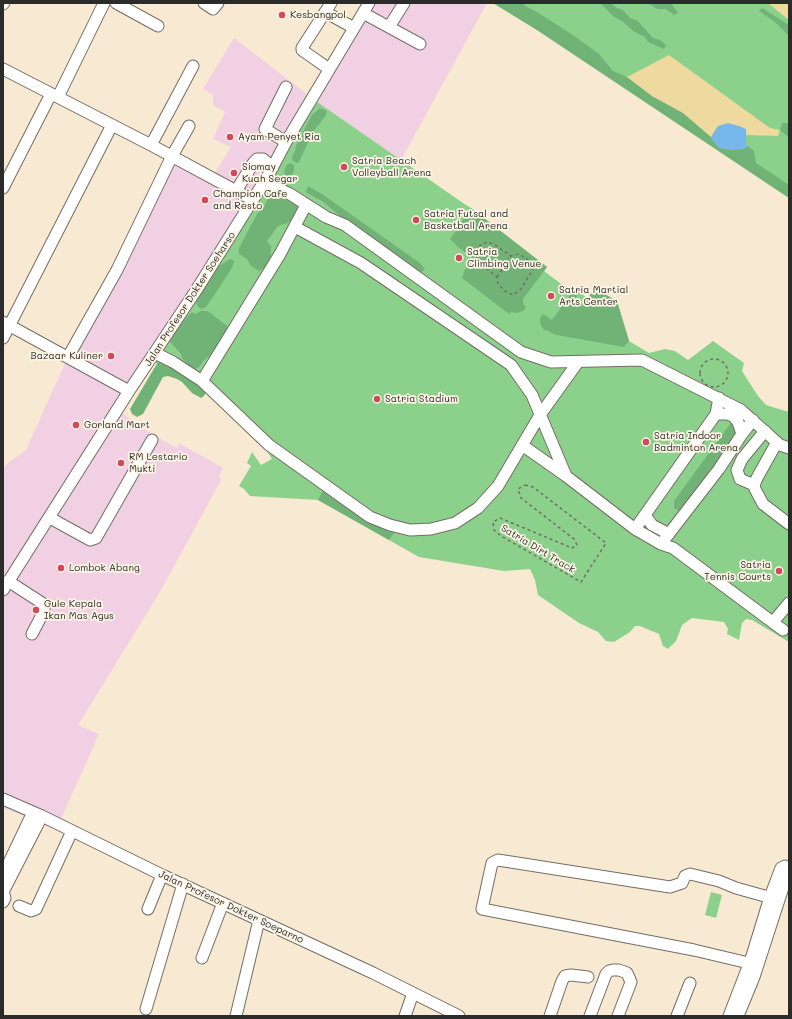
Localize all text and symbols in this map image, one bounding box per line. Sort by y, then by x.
place label: Kesbangpol [290,9,346,21]
marker: Kesbangpol [277,10,287,20]
place label: Ayam Penyet Ria [238,131,320,143]
marker: Ayam Penyet Ria [225,132,235,142]
place label: Satria Beach Volleyball Arena [352,155,432,178]
place label: Siomay Kuah Segar [242,161,297,184]
marker: Satria Beach Volleyball Arena [339,162,349,172]
marker: Siomay Kuah Segar [229,168,239,178]
place label: Champion Cafe and Resto [213,188,287,212]
marker: Champion Cafe and Resto [200,195,210,205]
place label: Satria Futsal and Basketball Arena [424,208,508,232]
marker: Satria Futsal and Basketball Arena [411,215,421,225]
street label: Jalan Profesor Dokter Soeharso [142,230,238,368]
place label: Satria Climbing Venue [467,246,541,270]
marker: Satria Climbing Venue [454,253,464,263]
place label: Satria Martial Arts Center [559,284,628,308]
marker: Satria Martial Arts Center [546,291,556,301]
place label: Bazaar Kuliner [30,350,103,362]
marker: Bazaar Kuliner [106,351,116,361]
place label: Satria Stadium [385,393,458,405]
marker: Satria Stadium [372,394,382,404]
place label: Gorland Mart [84,419,150,431]
marker: Gorland Mart [71,420,81,430]
place label: Satria Indoor Badminton Arena [654,430,738,454]
marker: Satria Indoor Badminton Arena [641,437,651,447]
place label: RM Lestario Mukti [129,451,188,474]
marker: RM Lestario Mukti [116,458,126,468]
street label: Satria Dirt Track [499,522,577,576]
place label: Satria Tennis Courts [704,559,771,582]
place label: Lombok Abang [69,562,140,574]
marker: Lombok Abang [56,563,66,573]
marker: Satria Tennis Courts [774,566,784,576]
place label: Gule Kepala Ikan Mas Agus [44,598,114,622]
marker: Gule Kepala Ikan Mas Agus [31,605,41,615]
street label: Jalan Profesor Dokter Soeparno [156,868,306,946]

